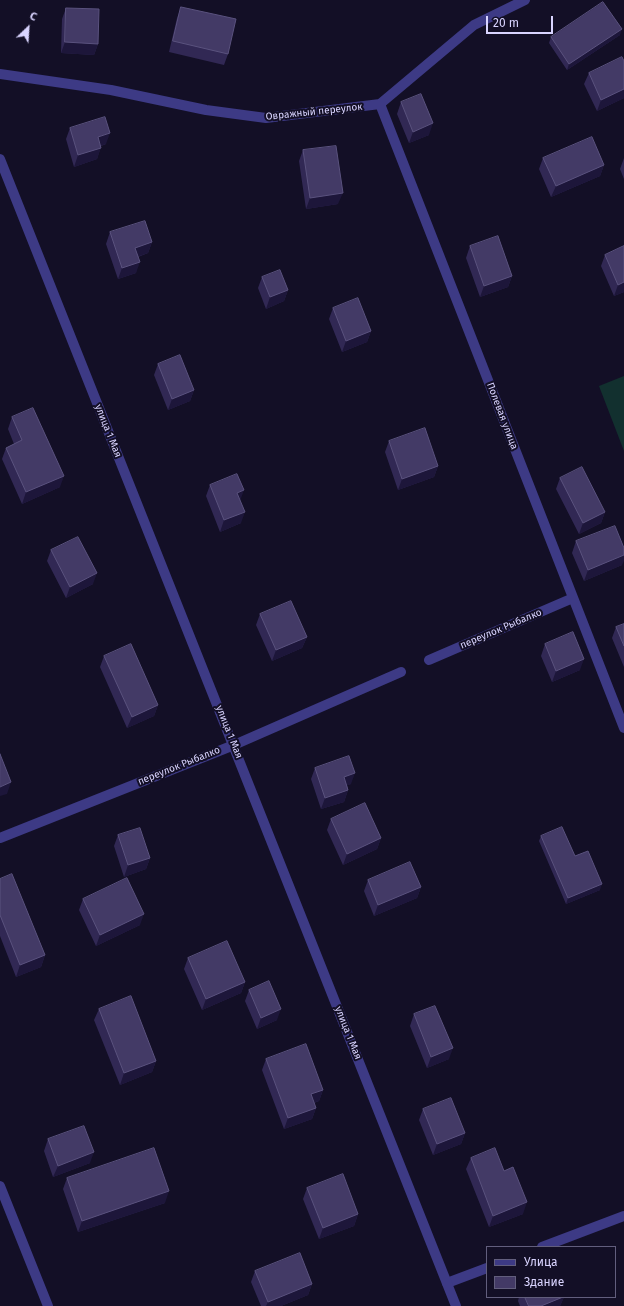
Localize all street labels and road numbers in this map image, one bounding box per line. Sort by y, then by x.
street label: Овражный переулок [265,101,363,123]
street label: Полевая улица [484,381,520,451]
street label: улица 1 Мая [92,403,124,459]
street label: переулок Рыбалко [458,606,544,652]
street label: улица 1 Мая [213,704,245,760]
street label: переулок Рыбалко [136,744,222,788]
street label: улица 1 Мая [332,1005,364,1061]

